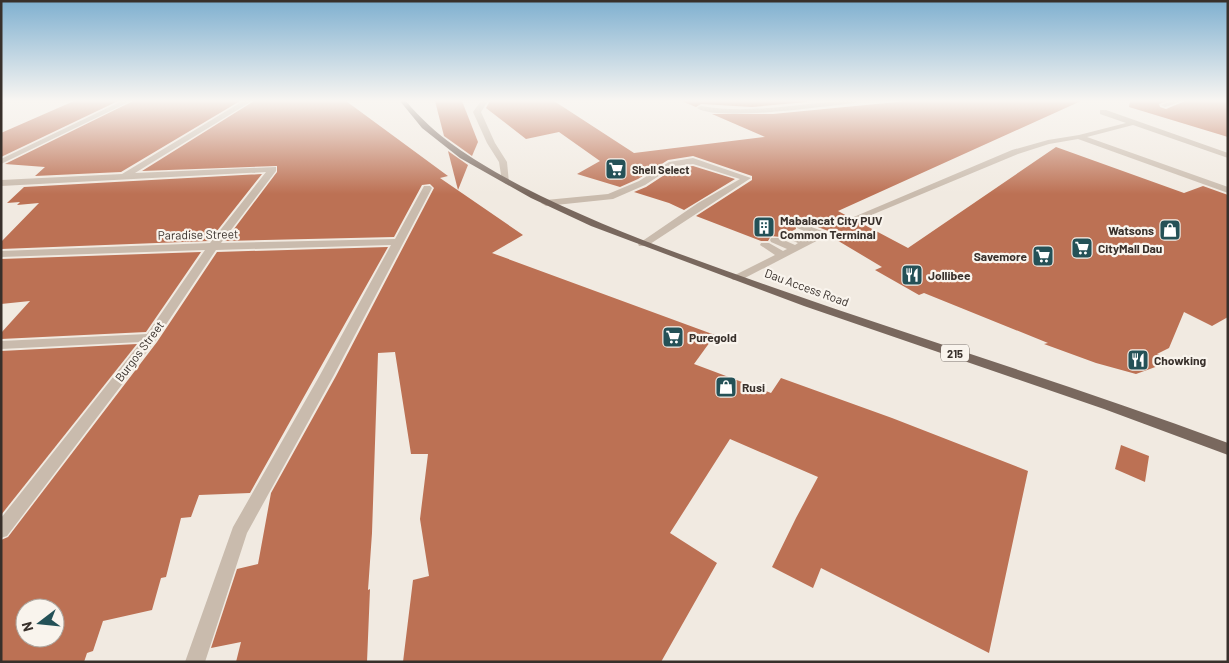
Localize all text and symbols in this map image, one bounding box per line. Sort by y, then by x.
supermarket icon: Shell Select [604,157,628,181]
place label: Shell Select [632,163,689,176]
place label: Mabalacat City PUV Common Terminal [780,213,883,241]
building icon: Mabalacat City PUV Common Terminal [752,215,776,239]
shop icon: Watsons [1158,218,1182,242]
place label: Watsons [1108,223,1154,237]
street label: Paradise Street [158,226,238,242]
supermarket icon: CityMall Dau [1070,236,1094,260]
place label: CityMall Dau [1098,241,1162,255]
supermarket icon: Savemore [1031,244,1055,268]
place label: Savemore [974,249,1027,263]
restaurant icon: Jollibee [900,263,924,287]
street label: Dau Access Road [763,265,851,309]
place label: Jollibee [928,268,971,282]
street label: Burgos Street [112,318,166,384]
supermarket icon: Puregold [661,325,685,349]
place label: Puregold [689,330,737,344]
road number: 215 [941,344,969,362]
restaurant icon: Chowking [1126,348,1150,372]
place label: Chowking [1154,353,1207,367]
shop icon: Rusi [714,375,738,399]
place label: Rusi [742,380,765,394]
north arrow [15,598,65,648]
text: N [18,620,36,634]

